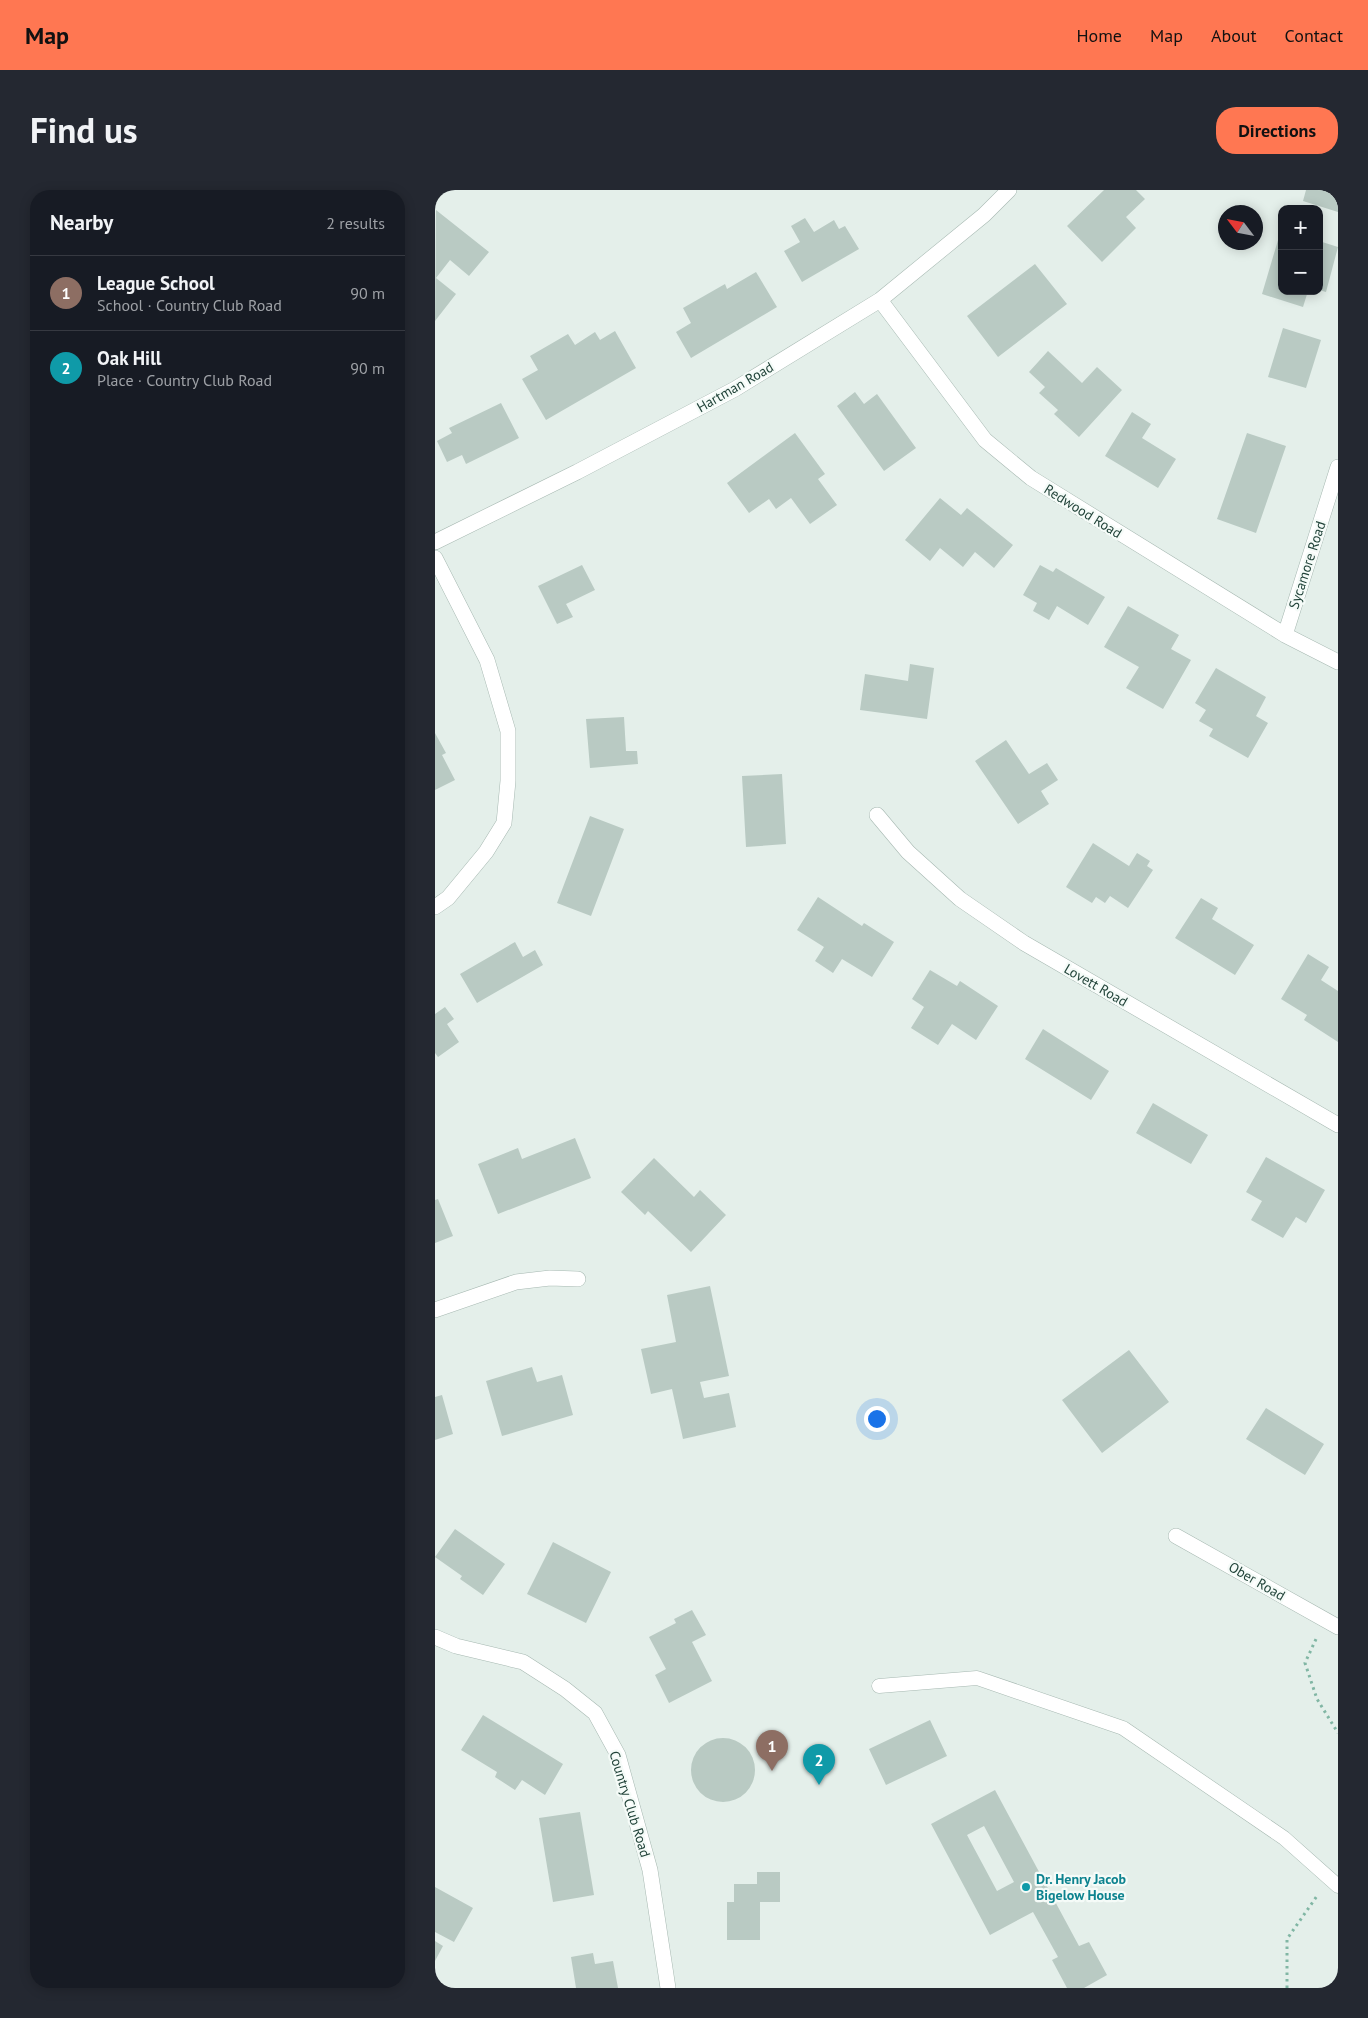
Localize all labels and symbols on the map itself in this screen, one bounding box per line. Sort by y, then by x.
north arrow [1218,205,1263,250]
street label: Hartman Road [693,358,777,416]
street label: Redwood Road [1041,480,1125,542]
street label: Sycamore Road [1284,519,1330,611]
street label: Lovett Road [1061,960,1131,1010]
your location [864,1406,890,1432]
street label: Ober Road [1225,1558,1289,1604]
pin: 1 [756,1730,788,1771]
pin: 2 [803,1744,835,1785]
street label: Country Club Road [605,1749,655,1859]
place label: Dr. Henry Jacob Bigelow House [1036,1870,1127,1904]
marker: Dr. Henry Jacob Bigelow House [1020,1881,1032,1893]

